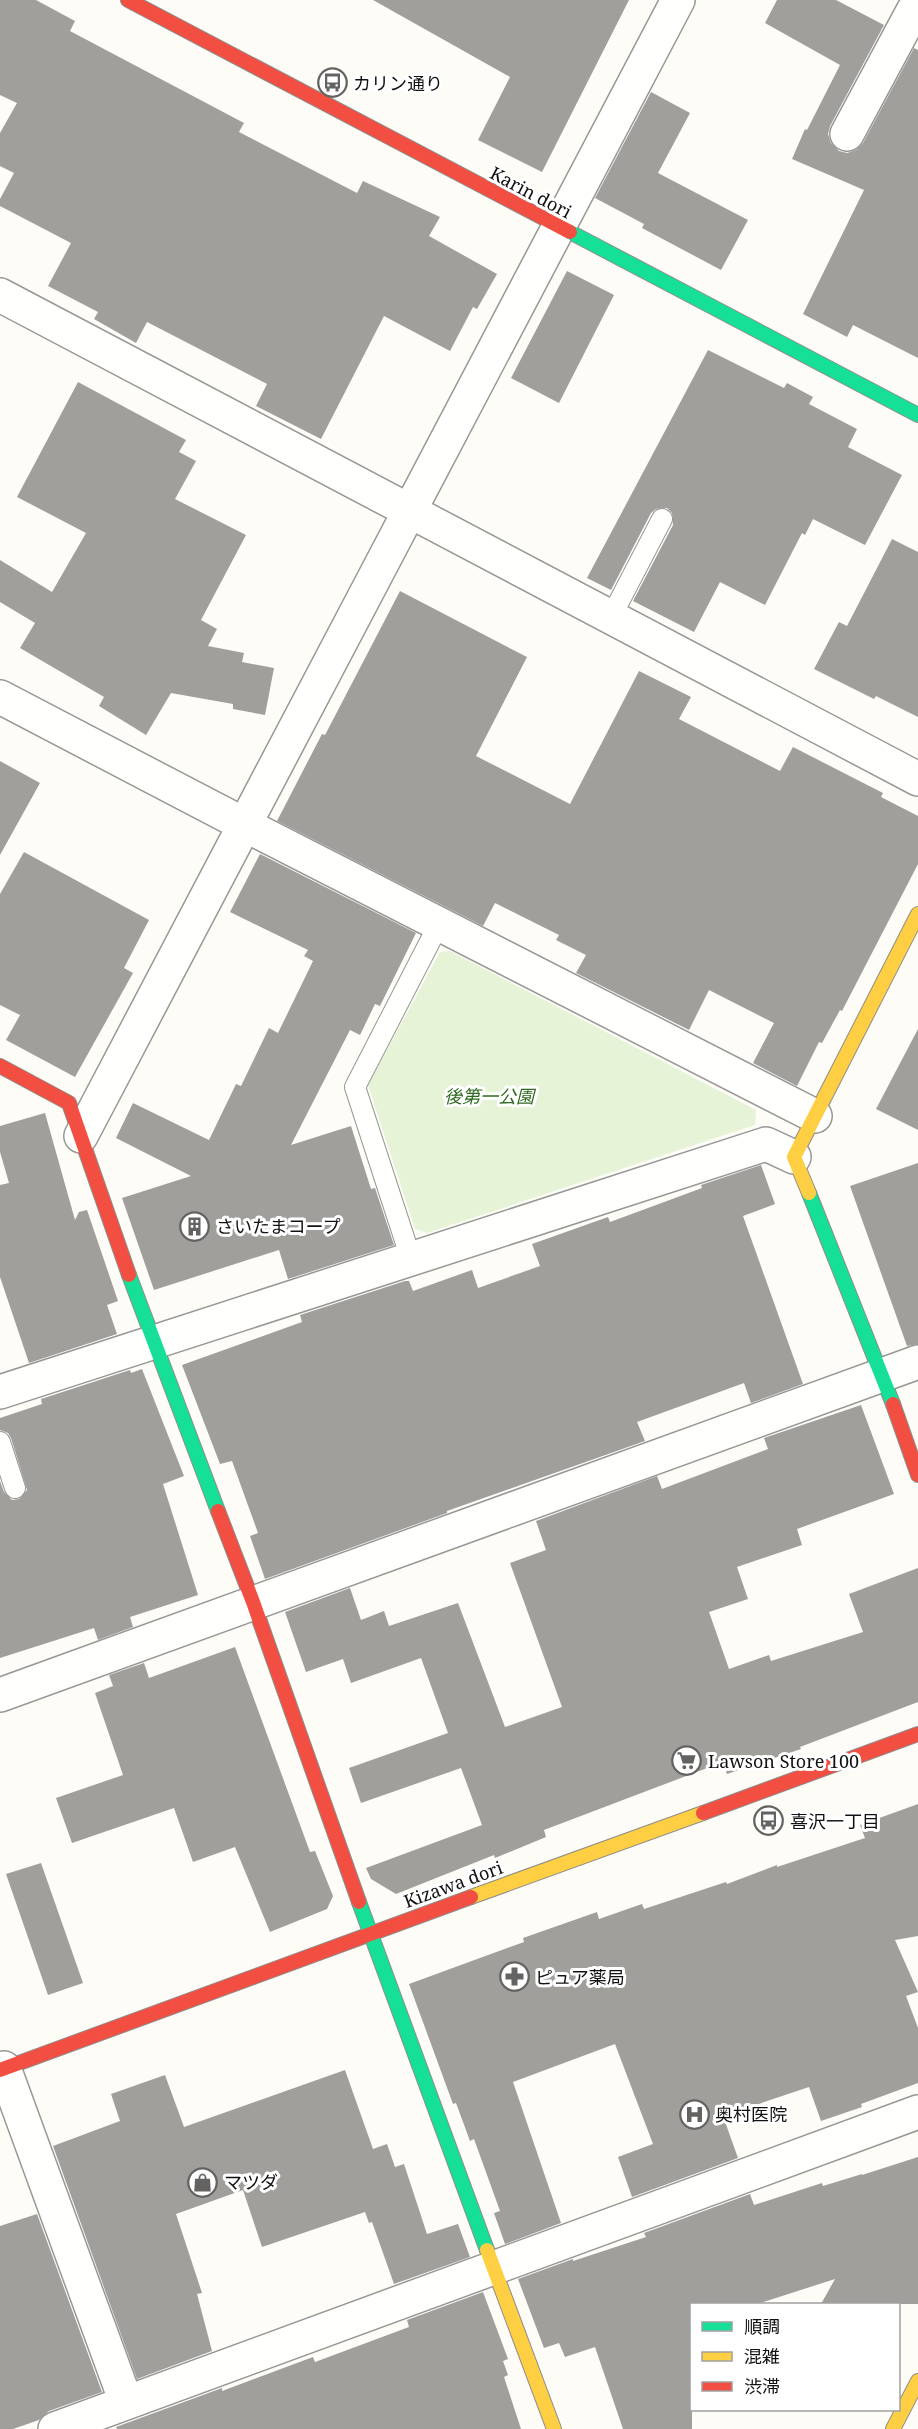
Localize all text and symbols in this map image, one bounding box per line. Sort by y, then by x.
bus stop icon: カリン通り [316,67,348,99]
place label: カリン通り [353,71,443,95]
street label: Karin dori [486,161,576,224]
park label: 後第一公園 [444,1084,537,1108]
building icon: さいたまコープ [179,1210,211,1242]
place label: さいたまコープ [216,1214,340,1238]
supermarket icon: Lawson Store 100 [671,1745,703,1777]
place label: Lawson Store 100 [708,1749,859,1773]
bus stop icon: 喜沢一丁目 [753,1805,785,1837]
place label: 喜沢一丁目 [790,1809,880,1833]
street label: Kizawa dori [400,1855,506,1913]
pharmacy icon: ピュア薬局 [498,1961,530,1993]
place label: ピュア薬局 [535,1965,625,1989]
hospital icon: 奥村医院 [678,2098,710,2130]
place label: 奥村医院 [715,2102,787,2126]
shop icon: マツダ [187,2166,219,2198]
place label: マツダ [224,2170,278,2194]
legend [690,2303,900,2411]
text: 順調 [744,2314,780,2338]
text: 混雑 [744,2344,780,2368]
text: 渋滞 [744,2374,780,2398]

